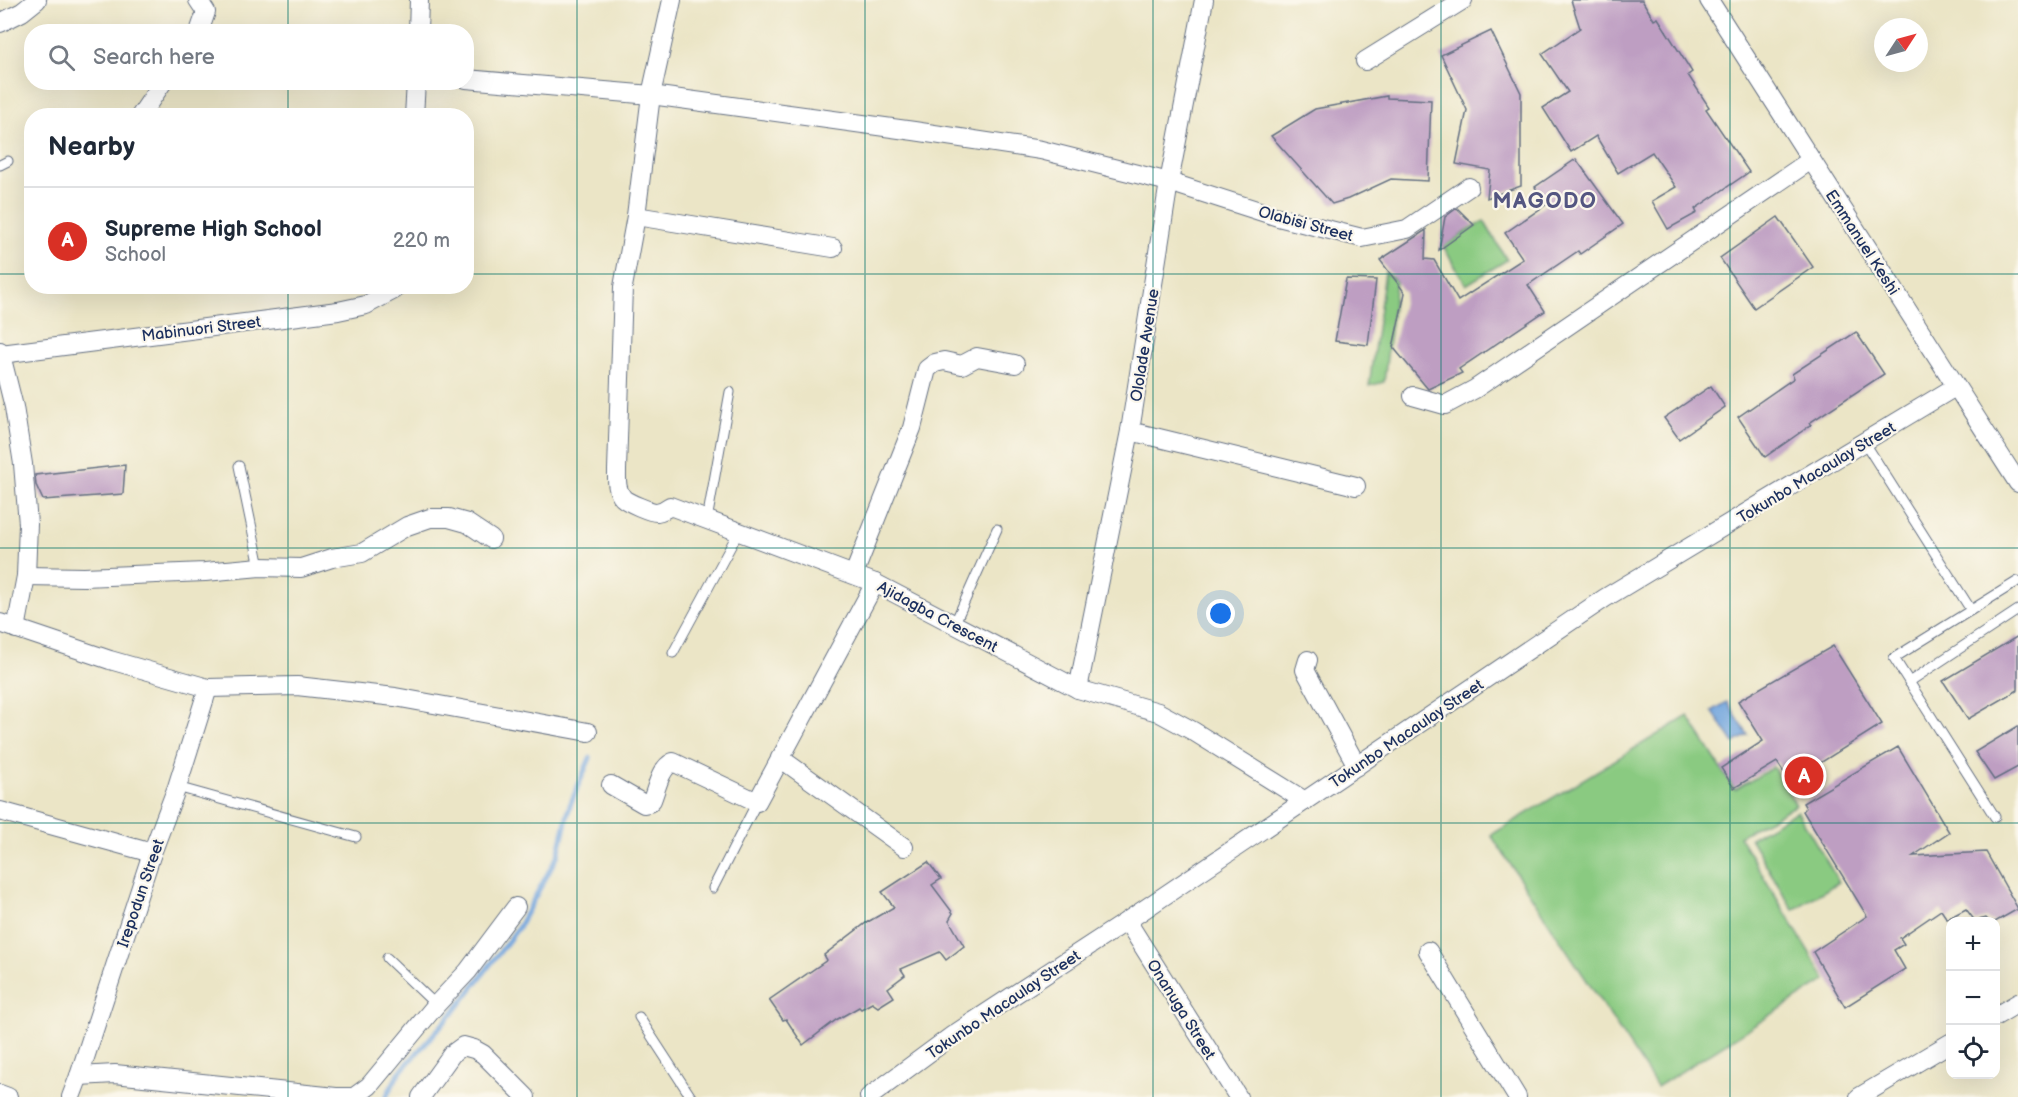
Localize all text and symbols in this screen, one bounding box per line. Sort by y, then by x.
north arrow [1874,18,1928,72]
search box [24,24,474,90]
icon: search [45,41,78,74]
text: Search here [93,44,215,71]
text: Nearby [48,132,135,163]
street label: Emmanuel Keshi [1821,187,1903,299]
district label: MAGODO [1493,188,1597,215]
street label: Olabisi Street [1256,203,1355,246]
text: Supreme High School [105,216,322,243]
text: A [61,229,74,253]
text: 220 m [393,229,450,253]
text: School [105,243,166,267]
street label: Ololade Avenue [1127,287,1164,403]
street label: Mabinuori Street [140,313,262,346]
street label: Tokunbo Macaulay Street [1734,418,1899,528]
street label: Ajidagba Crescent [874,578,1001,657]
your location [1206,599,1235,628]
street label: Tokunbo Macaulay Street [1326,676,1487,793]
pin: A [1784,754,1824,798]
street label: Irepodun Street [114,837,169,950]
map controls [1946,917,2000,1079]
button: + [1946,917,2000,971]
street label: Tokunbo Macaulay Street [923,947,1084,1064]
street label: Onanuga Street [1142,956,1219,1063]
button: − [1946,971,2000,1025]
button: locate [1946,1025,2000,1079]

